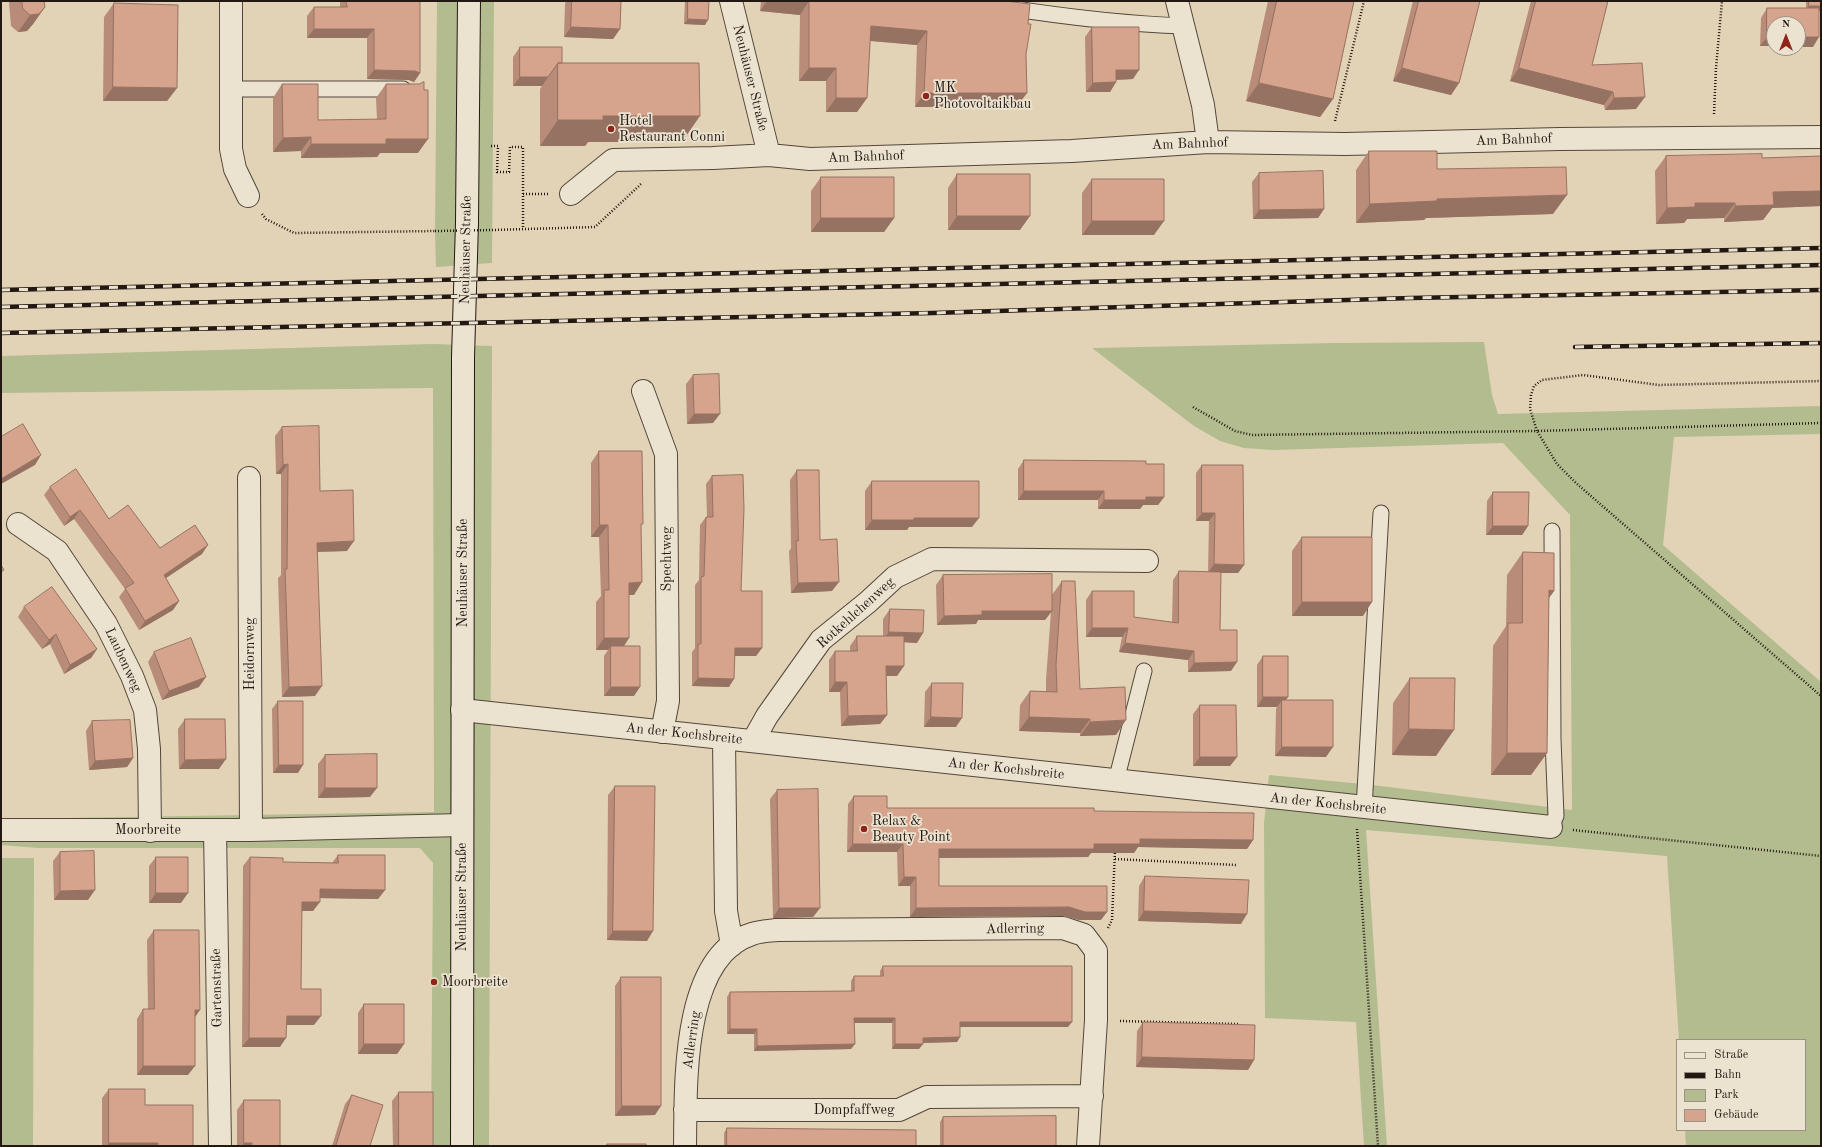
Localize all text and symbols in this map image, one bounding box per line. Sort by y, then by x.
north arrow [1766,16,1806,56]
text: N [1782,19,1790,30]
street label: Neuhäuser Straße [729,23,771,133]
place label: MK Photovoltaikbau [934,80,1031,112]
marker: MK Photovoltaikbau [921,91,931,101]
place label: Hotel Restaurant Conni [619,113,725,146]
marker: Hotel Restaurant Conni [606,124,616,134]
street label: Am Bahnhof [1475,130,1553,150]
street label: Am Bahnhof [1151,134,1229,154]
street label: Am Bahnhof [827,147,905,167]
street label: Neuhäuser Straße [457,195,475,305]
street label: Neuhäuser Straße [455,519,471,627]
street label: Spechtweg [659,526,675,592]
street label: Rotkehlchenweg [814,574,898,652]
street label: Heidornweg [242,618,258,690]
street label: Laubenweg [101,625,145,695]
street label: An der Kochsbreite [625,720,743,748]
street label: An der Kochsbreite [947,755,1065,783]
street label: An der Kochsbreite [1269,790,1387,818]
place label: Relax & Beauty Point [872,813,951,846]
street label: Moorbreite [115,822,181,838]
marker: Relax & Beauty Point [859,824,869,834]
street label: Neuhäuser Straße [454,843,470,951]
street label: Adlerring [986,920,1044,938]
street label: Gartenstraße [208,948,226,1028]
place label: Moorbreite [442,974,508,990]
marker: Moorbreite [429,977,439,987]
street label: Adlerring [680,1010,704,1070]
legend [1676,1039,1806,1131]
text: Straße [1714,1049,1748,1061]
text: Bahn [1714,1069,1741,1081]
text: Park [1714,1089,1739,1101]
street label: Dompfaffweg [813,1102,895,1118]
text: Gebäude [1714,1109,1758,1121]

